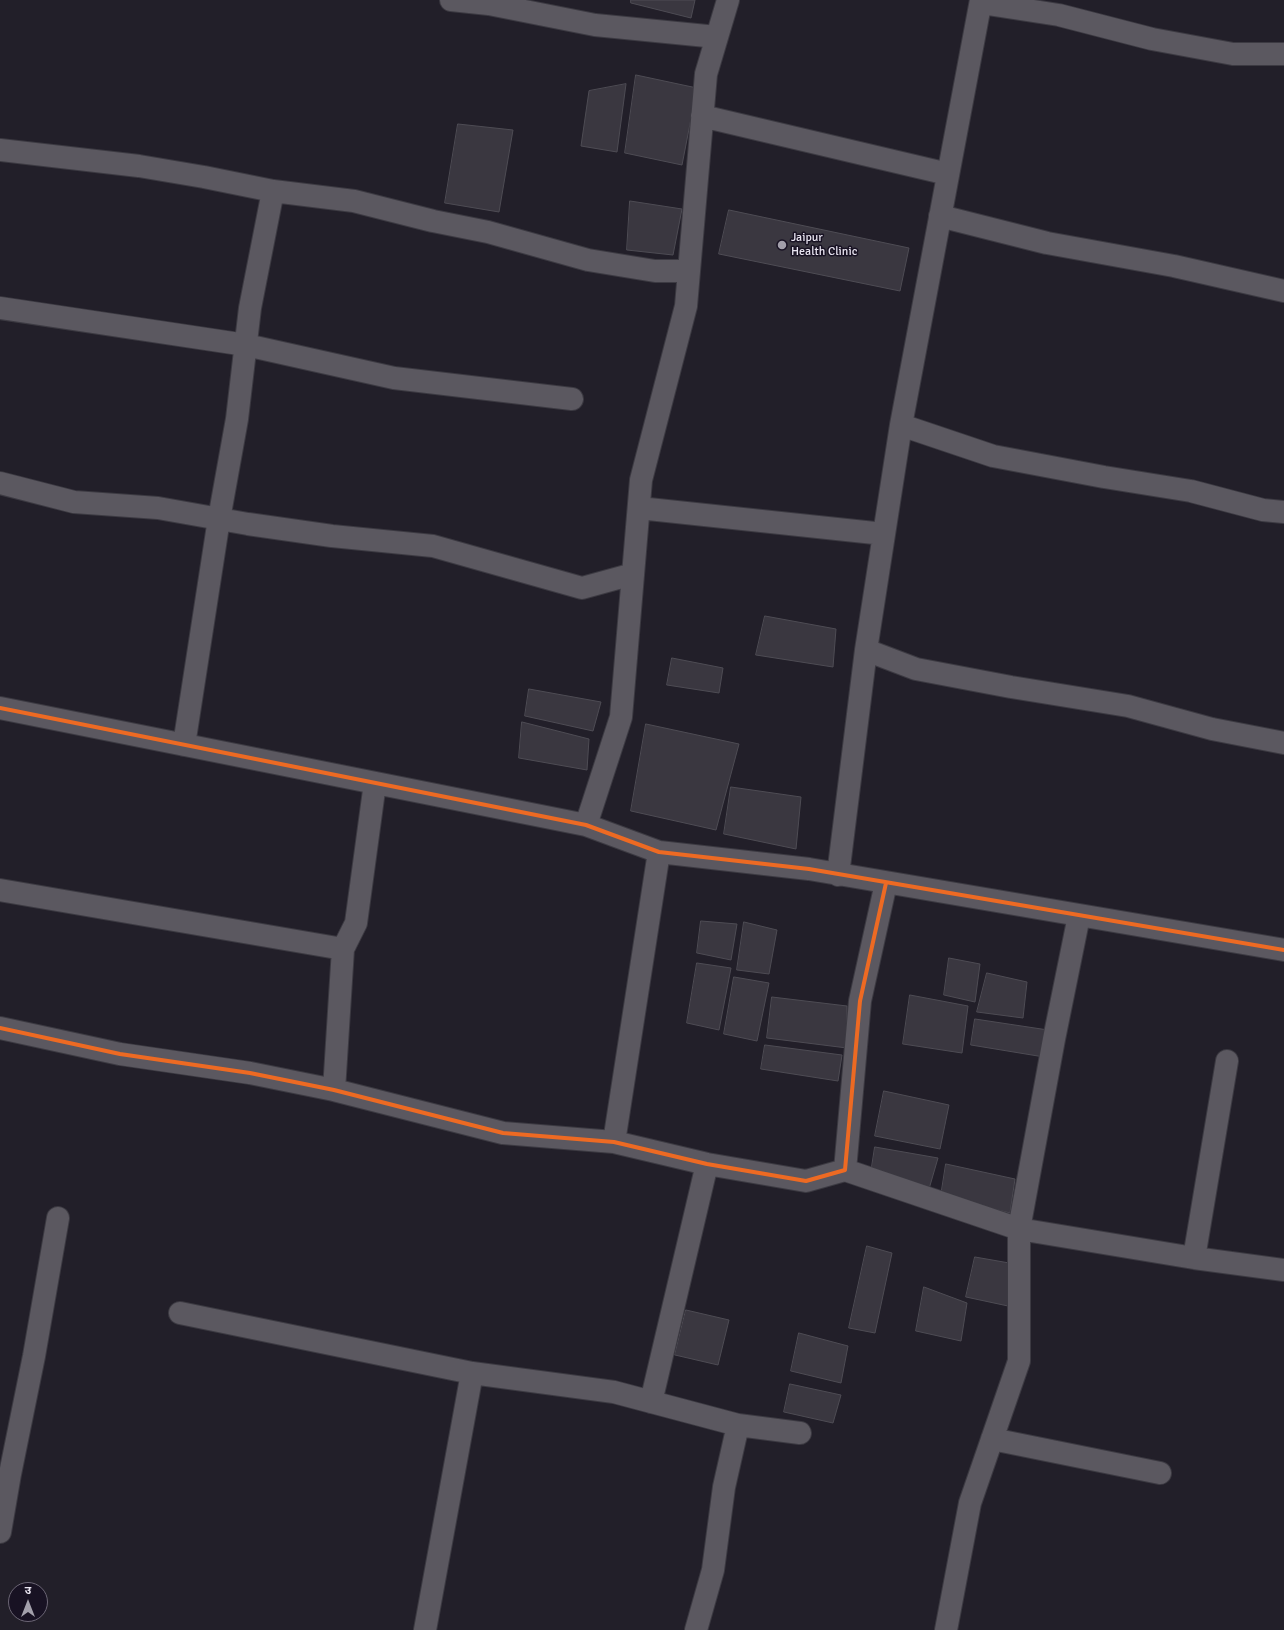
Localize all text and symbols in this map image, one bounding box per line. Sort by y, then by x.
place label: Jaipur Health Clinic [791,231,857,259]
marker: Jaipur Health Clinic [776,239,788,251]
north arrow [8,1582,48,1622]
text: उ [25,1584,31,1597]

